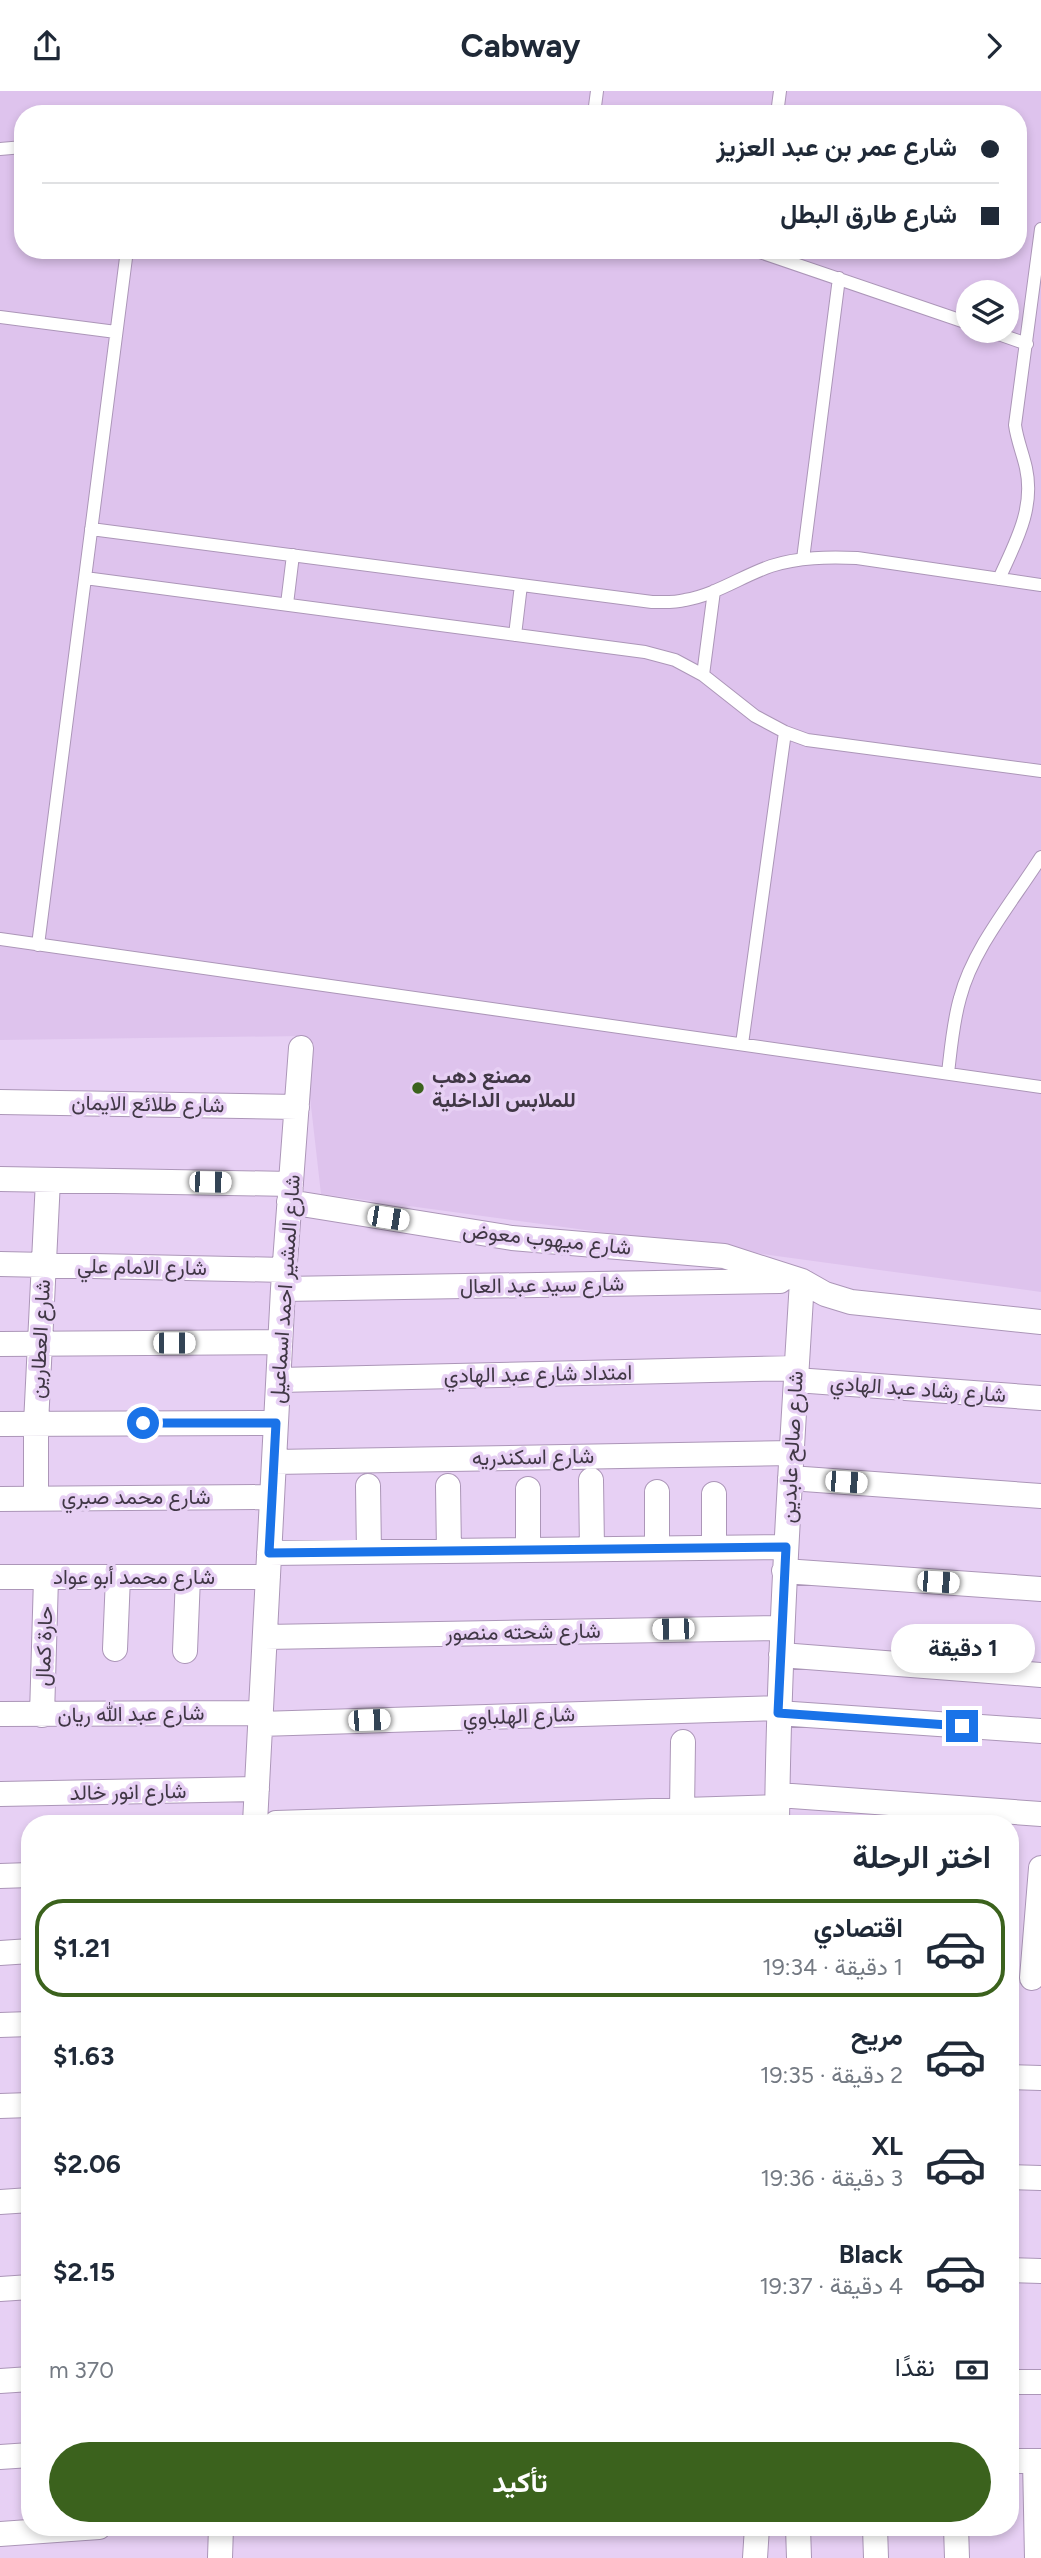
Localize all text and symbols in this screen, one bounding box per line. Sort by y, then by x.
icon: share [28,27,66,65]
text: Cabway [461,27,580,65]
icon: forward [975,27,1013,65]
text: شارع عمر بن عبد العزيز [716,131,957,163]
text: شارع طارق البطل [780,198,957,230]
map controls [956,280,1019,343]
button: layers [956,280,1019,343]
place label: مصنع دهب للملابس الداخلية [432,1063,576,1112]
marker: مصنع دهب للملابس الداخلية [410,1080,426,1096]
street label: شارع طلائع الايمان [71,1090,225,1119]
car [189,1171,232,1193]
street label: شارع المشير احمد اسماعيل [264,1174,307,1404]
car [366,1204,411,1232]
street label: شارع ميهوب معوض [461,1217,633,1262]
street label: شارع الامام علي [77,1253,207,1285]
street label: شارع سيد عبد العال [460,1271,624,1300]
street label: شارع العطارين [24,1279,57,1399]
car [154,1333,196,1354]
street label: امتداد شارع عبد الهادي [443,1359,633,1393]
street label: شارع صالح عابدين [775,1370,810,1524]
street label: شارع رشاد عبد الهادي [829,1370,1007,1412]
route start [127,1407,159,1439]
street label: شارع اسكندريه [472,1443,594,1472]
car [825,1470,868,1494]
street label: شارع محمد صبري [61,1484,211,1514]
street label: شارع محمد أبو عواد [53,1564,215,1591]
car [917,1570,960,1594]
street label: حارة كمال [30,1605,58,1687]
street label: شارع شحته منصور [444,1618,601,1647]
car [652,1618,695,1640]
callout: 1 دقيقة [890,1625,1034,1673]
text: 1 دقيقة [928,1634,998,1662]
street label: شارع عبد الله ريان [57,1700,205,1729]
street label: شارع الهلباوي [462,1701,576,1735]
car [348,1709,391,1731]
route end [946,1710,978,1742]
street label: شارع انور خالد [69,1778,187,1807]
text: اختر الرحلة [852,1838,991,1876]
text: اقتصادي [814,1912,903,1944]
icon: car [924,1917,987,1980]
text: $1.21 [53,1932,111,1964]
text: 1 دقيقة · 19:34 [762,1953,903,1981]
text: مريح [851,2020,903,2052]
icon: car [924,2025,987,2088]
text: $1.63 [53,2040,114,2072]
text: 2 دقيقة · 19:35 [760,2061,903,2089]
text: XL [871,2130,903,2162]
icon: car [924,2133,987,2196]
text: $2.06 [53,2148,121,2180]
text: 3 دقيقة · 19:36 [760,2164,903,2192]
text: Black [839,2238,903,2270]
icon: car [924,2241,987,2304]
text: $2.15 [53,2256,115,2288]
text: 4 دقيقة · 19:37 [759,2272,903,2300]
text: نقدًا [895,2351,935,2383]
icon: cash [953,2351,991,2389]
text: 370 m [49,2356,114,2384]
button: تأكيد [49,2442,991,2522]

